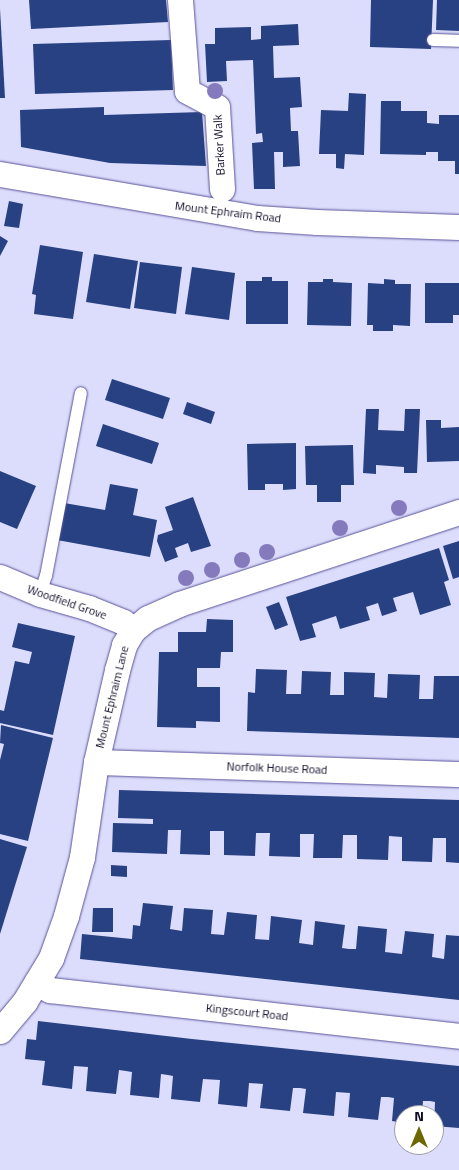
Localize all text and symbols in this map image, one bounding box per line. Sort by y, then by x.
street label: Barker Walk [210,114,228,176]
street label: Mount Ephraim Road [174,198,282,226]
street label: Woodfield Grove [25,582,109,622]
street label: Mount Ephraim Lane [92,644,132,750]
street label: Norfolk House Road [226,759,328,777]
street label: Kingscourt Road [205,1001,289,1023]
north arrow [394,1105,444,1155]
text: N [414,1105,424,1126]

